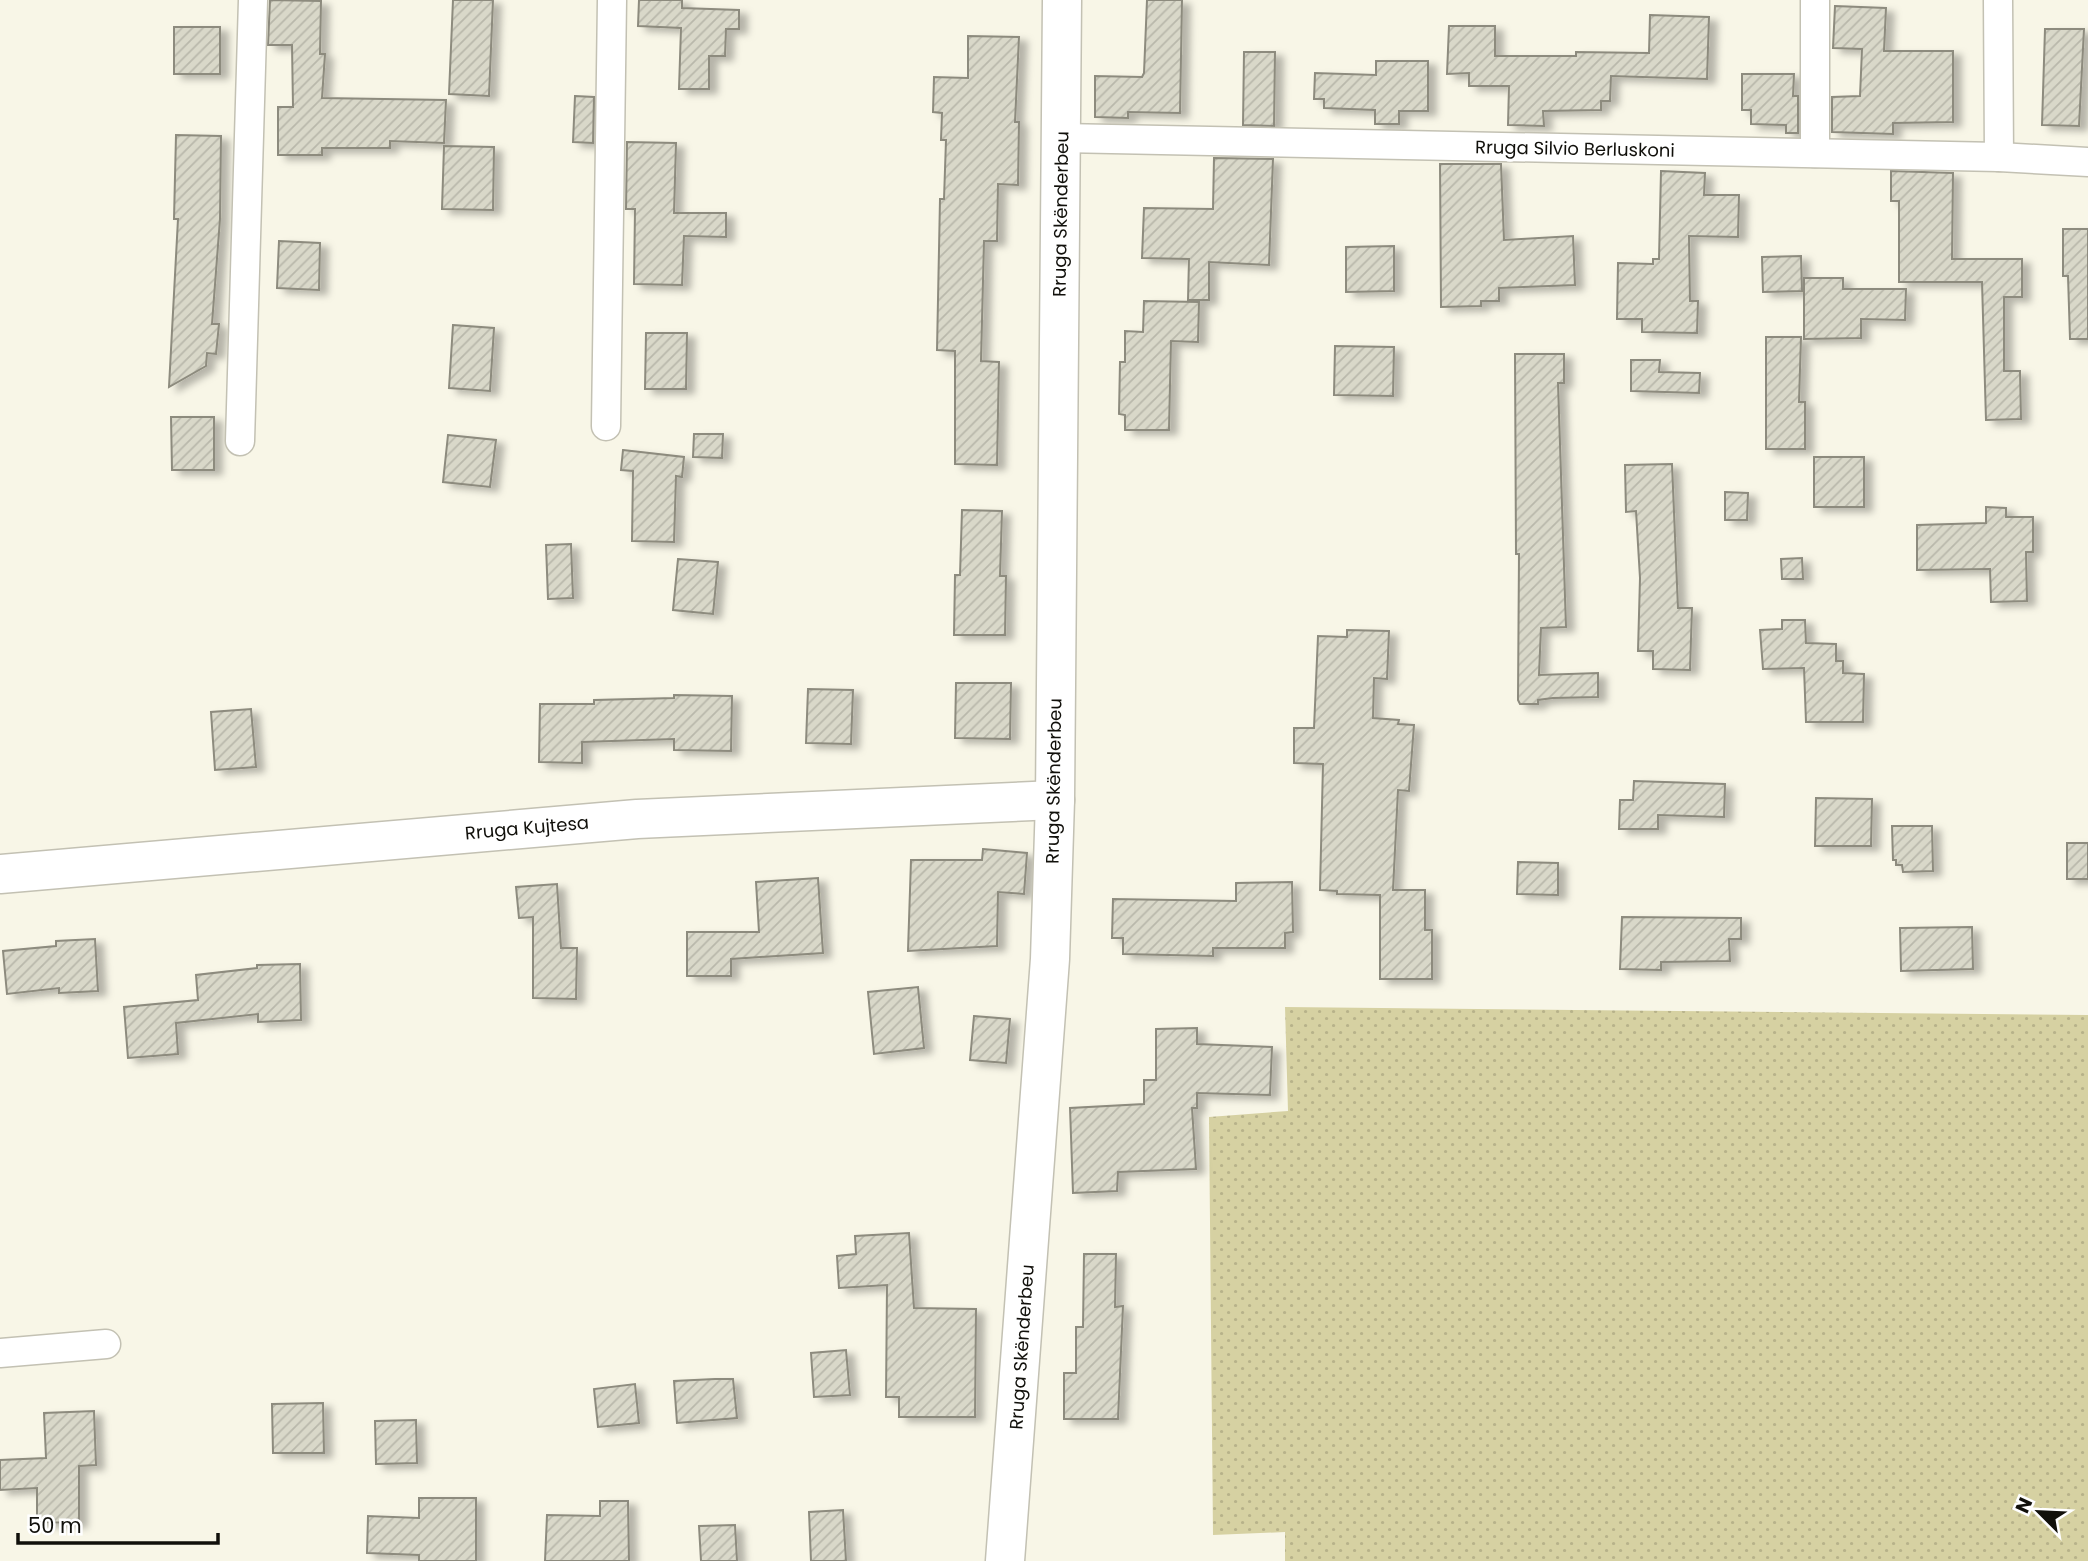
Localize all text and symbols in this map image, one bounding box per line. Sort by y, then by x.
street label: Rruga Skënderbeu [1047,131,1074,297]
street label: Rruga Silvio Berluskoni [1475,134,1675,163]
street label: Rruga Skënderbeu [1040,698,1067,864]
street label: Rruga Kujtesa [464,810,590,845]
street label: Rruga Skënderbeu [1003,1263,1040,1431]
north arrow [2004,1477,2074,1547]
text: N [2009,1493,2039,1517]
scale bar [18,1502,217,1546]
text: 50 m [28,1511,82,1540]

